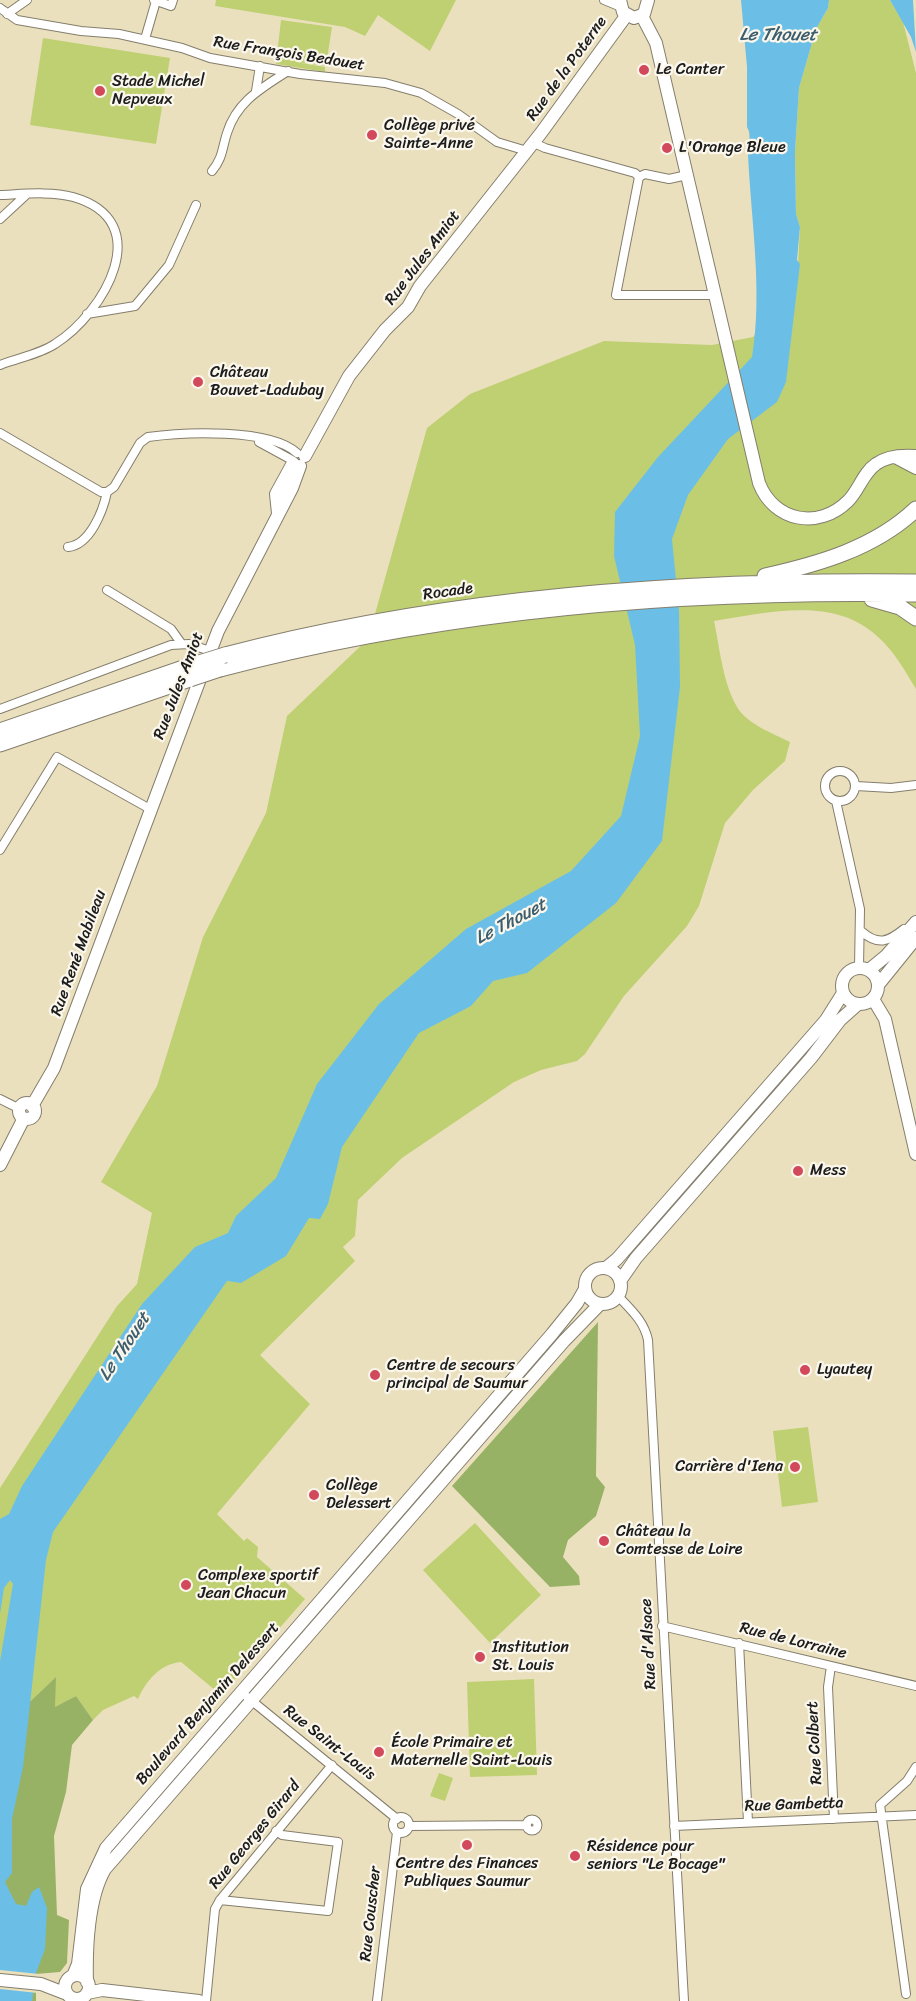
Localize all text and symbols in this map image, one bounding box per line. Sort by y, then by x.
street label: Rue de la Poterne [523,13,611,125]
water label: Le Thouet [739,24,817,46]
street label: Rue François Bedouet [212,33,366,75]
place label: Le Canter [656,60,724,80]
marker: Le Canter [637,63,651,77]
place label: Stade Michel Nepveux [112,72,205,110]
marker: Stade Michel Nepveux [93,84,107,98]
place label: Collège privé Sainte-Anne [384,116,475,154]
marker: Collège privé Sainte-Anne [365,128,379,142]
place label: L'Orange Bleue [679,138,786,158]
marker: L'Orange Bleue [660,141,674,155]
street label: Rue Jules Amiot [381,207,465,309]
place label: Château Bouvet-Ladubay [210,363,324,401]
marker: Château Bouvet-Ladubay [191,375,205,389]
street label: Rocade [422,579,474,605]
street label: Rue Jules Amiot [150,630,208,742]
street label: Rue René Mabileau [47,887,111,1019]
water label: Le Thouet [472,894,550,950]
place label: Mess [810,1161,846,1181]
marker: Mess [791,1164,805,1178]
water label: Le Thouet [95,1309,155,1385]
place label: Centre de secours principal de Saumur [387,1356,528,1394]
place label: Lyautey [817,1360,872,1380]
marker: Lyautey [798,1363,812,1377]
marker: Centre de secours principal de Saumur [368,1368,382,1382]
place label: Carrière d'Iena [675,1457,783,1477]
marker: Carrière d'Iena [788,1460,802,1474]
place label: Collège Delessert [326,1476,392,1514]
marker: Collège Delessert [307,1488,321,1502]
place label: Château la Comtesse de Loire [616,1522,742,1560]
marker: Château la Comtesse de Loire [597,1534,611,1548]
place label: Complexe sportif Jean Chacun [198,1566,319,1604]
marker: Complexe sportif Jean Chacun [179,1578,193,1592]
street label: Rue d'Alsace [637,1598,661,1690]
street label: Rue de Lorraine [738,1618,848,1664]
street label: Boulevard Benjamin Delessert [132,1619,284,1789]
place label: Institution St. Louis [492,1638,569,1676]
marker: Institution St. Louis [473,1650,487,1664]
street label: Rue Saint-Louis [279,1701,379,1785]
street label: Rue Colbert [803,1701,827,1785]
place label: École Primaire et Maternelle Saint-Louis [391,1733,552,1771]
marker: École Primaire et Maternelle Saint-Louis [372,1745,386,1759]
street label: Rue Georges Girard [205,1777,305,1893]
street label: Rue Gambetta [744,1794,844,1816]
place label: Résidence pour seniors "Le Bocage" [587,1837,725,1875]
marker: Centre des Finances Publiques Saumur [460,1838,474,1852]
marker: Résidence pour seniors "Le Bocage" [568,1849,582,1863]
place label: Centre des Finances Publiques Saumur [396,1854,538,1892]
street label: Rue Couscher [356,1866,386,1962]

